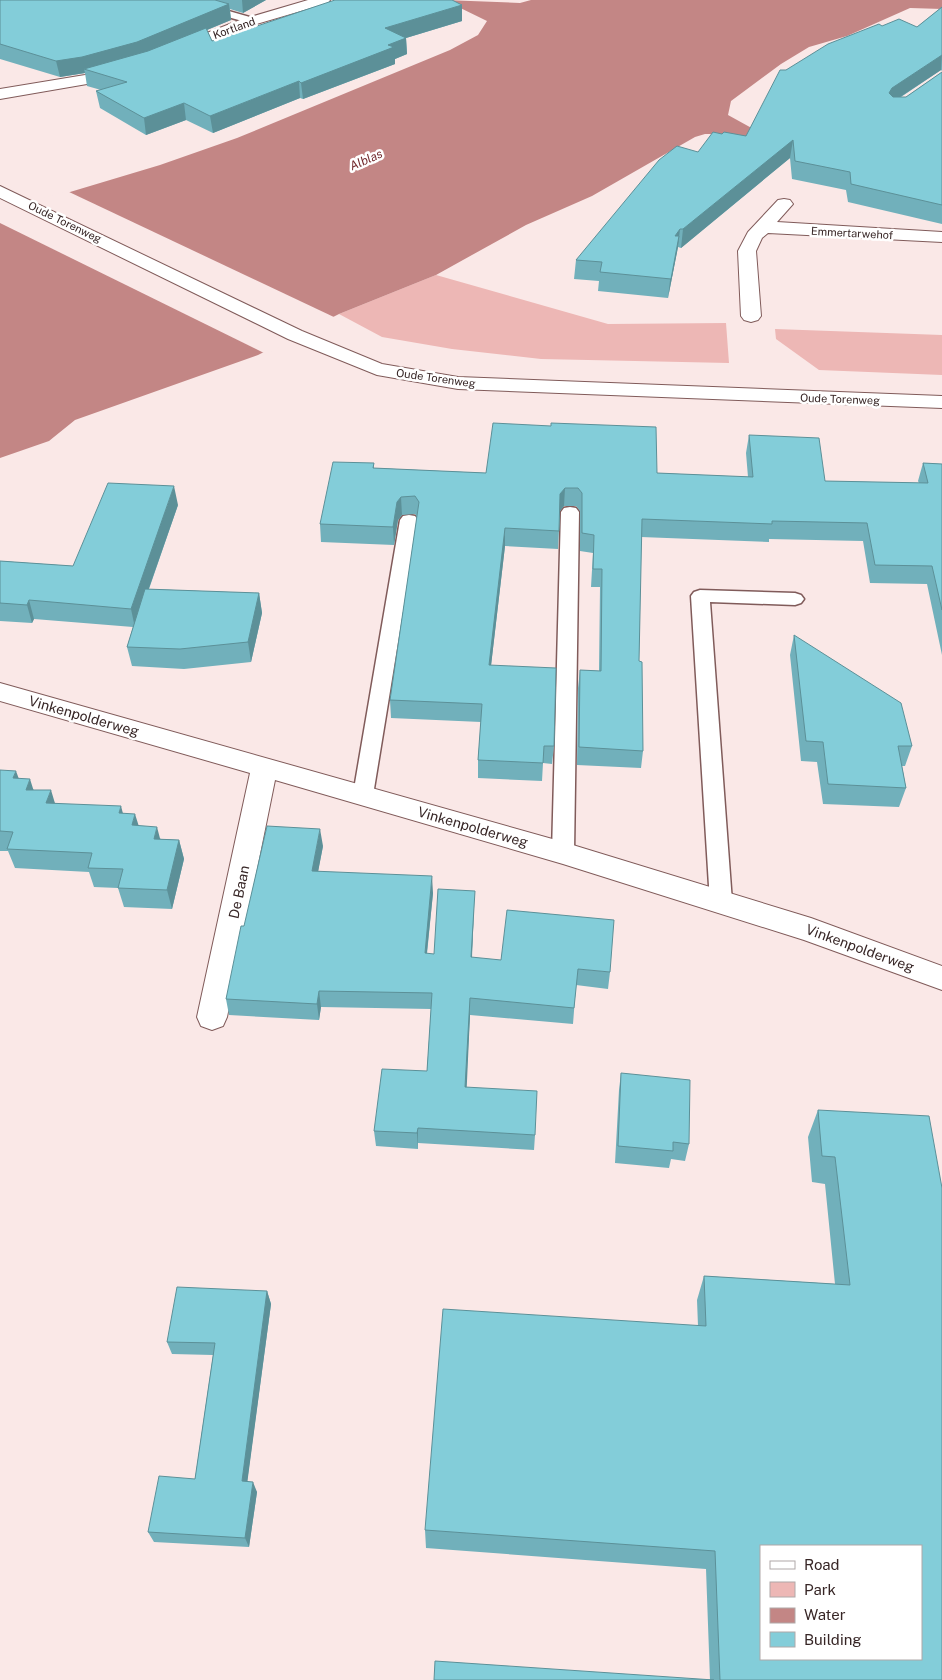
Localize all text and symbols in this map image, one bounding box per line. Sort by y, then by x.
street label: Kortland [211,15,257,41]
water label: Alblas [348,147,385,173]
street label: Oude Torenweg [26,199,104,245]
street label: Emmertarwehof [811,225,894,241]
street label: Oude Torenweg [396,366,477,390]
street label: Oude Torenweg [800,392,880,406]
street label: Vinkenpolderweg [27,693,141,739]
street label: Vinkenpolderweg [416,804,530,850]
street label: De Baan [226,864,252,920]
street label: Vinkenpolderweg [804,921,917,975]
legend [760,1545,922,1660]
text: Road [804,1556,840,1573]
text: Park [804,1581,836,1598]
text: Water [804,1606,846,1623]
text: Building [804,1631,862,1648]

